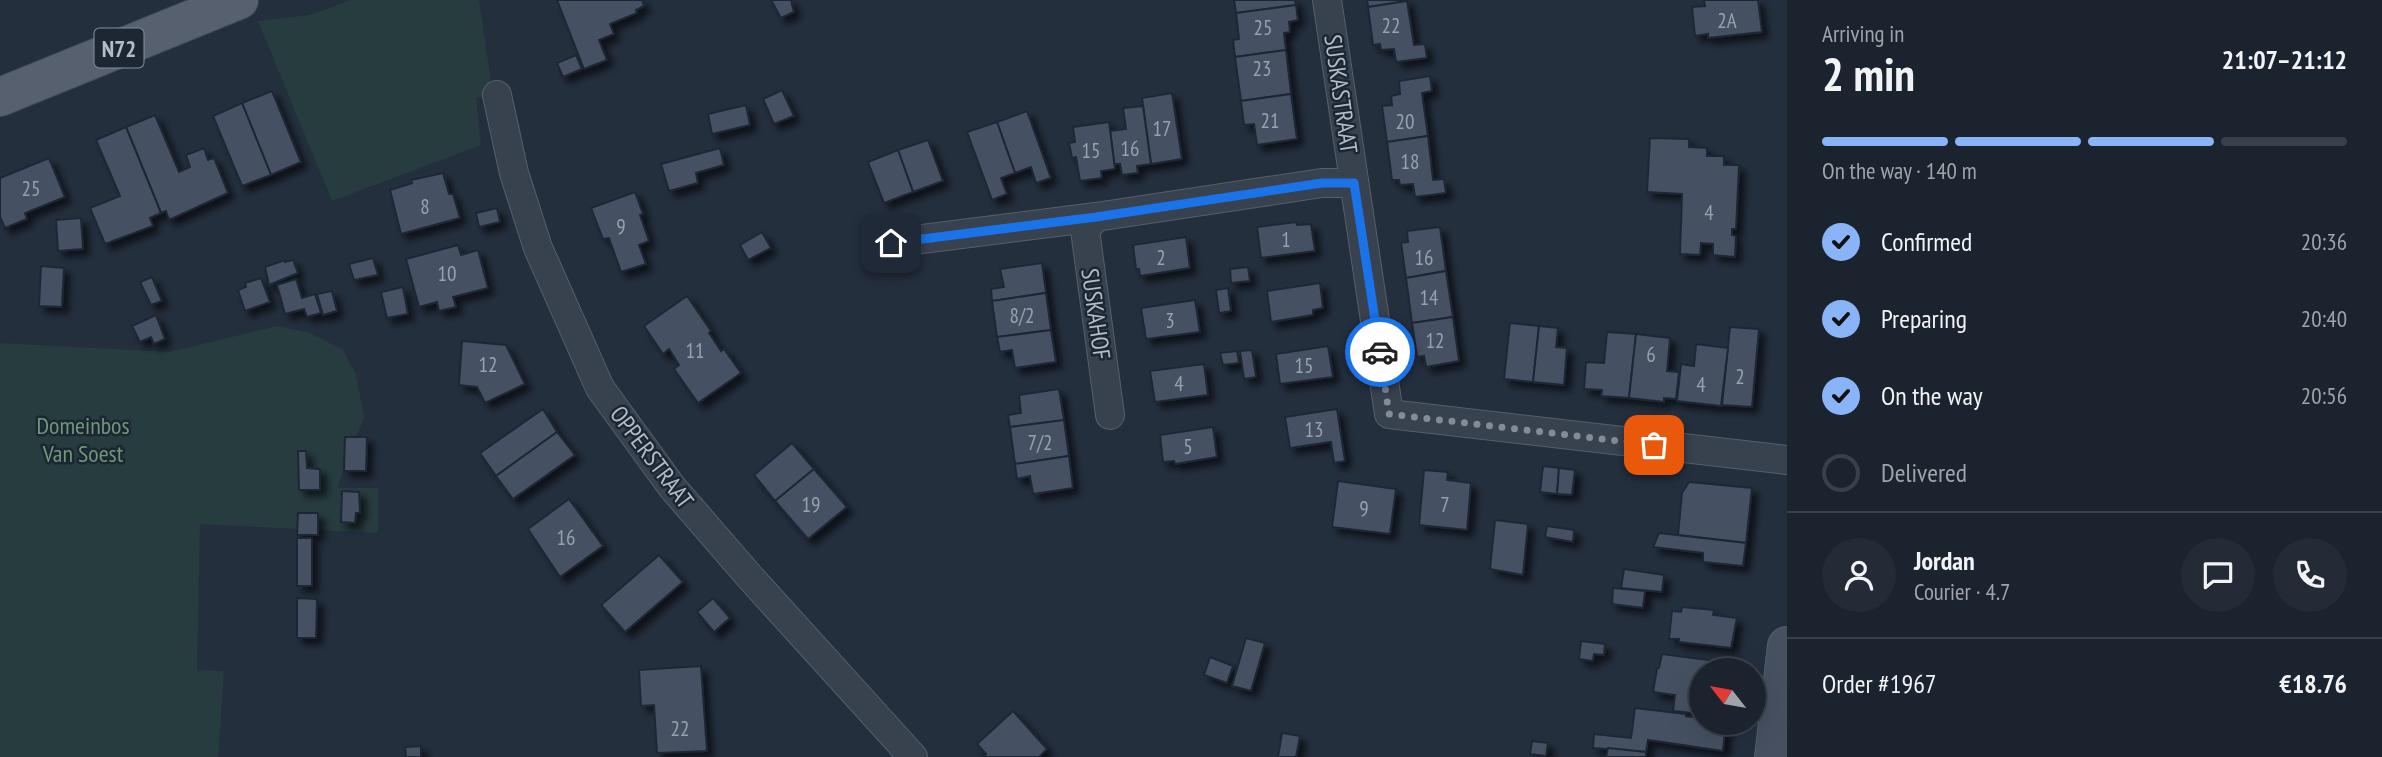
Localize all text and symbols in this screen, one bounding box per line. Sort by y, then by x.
house number: 2A [1717,7,1737,34]
house number: 22 [1382,12,1400,39]
house number: 25 [1254,14,1272,41]
text: Arriving in [1822,19,1904,48]
road number: N72 [94,28,144,68]
street label: SUSKASTRAAT [1317,33,1365,156]
text: 21:07–21:12 [2222,43,2347,76]
text: 2 min [1822,44,1915,104]
house number: 23 [1253,55,1271,82]
house number: 21 [1261,107,1279,134]
house number: 20 [1396,108,1414,135]
house number: 17 [1153,115,1171,142]
house number: 16 [1121,135,1139,162]
house number: 15 [1082,137,1100,164]
house number: 18 [1401,148,1419,175]
text: On the way · 140 m [1822,156,1977,185]
house number: 25 [22,175,40,202]
house number: 8 [420,193,430,220]
house number: 4 [1704,199,1714,226]
house number: 9 [616,213,626,240]
pin [861,213,921,273]
icon: check [1822,223,1860,261]
icon: home [872,224,910,262]
text: Confirmed [1881,225,1972,258]
house number: 1 [1281,226,1291,253]
text: 20:36 [2301,227,2347,256]
house number: 2 [1156,244,1166,271]
house number: 16 [1415,244,1433,271]
house number: 10 [438,260,456,287]
street label: SUSKAHOF [1074,266,1118,362]
house number: 14 [1420,284,1439,311]
icon: check [1822,300,1860,338]
house number: 8/2 [1009,302,1035,329]
text: Preparing [1881,302,1967,335]
text: 20:40 [2301,304,2347,333]
house number: 3 [1165,307,1175,334]
courier [1345,317,1415,387]
house number: 12 [1426,327,1444,354]
icon: car [1361,333,1399,371]
house number: 11 [686,337,704,364]
house number: 6 [1646,341,1656,368]
house number: 12 [479,351,497,378]
house number: 15 [1295,352,1313,379]
house number: 2 [1735,363,1745,390]
house number: 4 [1174,370,1184,397]
house number: 4 [1696,371,1706,398]
icon: check [1822,377,1860,415]
text: On the way [1881,379,1983,412]
text: 20:56 [2301,381,2347,410]
street label: OPPERSTRAAT [603,399,701,515]
park label: Domeinbos Van Soest [36,410,130,469]
pin [1624,415,1684,475]
house number: 13 [1305,416,1323,443]
icon: bag [1635,426,1673,464]
house number: 7/2 [1027,429,1053,456]
house number: 5 [1183,433,1193,460]
text: Delivered [1881,456,1967,489]
house number: 19 [802,491,820,518]
house number: 7 [1440,491,1450,518]
house number: 9 [1359,495,1369,522]
house number: 16 [557,524,575,551]
button: person [1822,538,1896,612]
button: chat [2181,538,2255,612]
button: phone [2273,538,2347,612]
text: Jordan [1914,544,1975,577]
text: Courier · 4.7 [1914,577,2010,606]
north arrow [1689,658,1766,735]
map controls [1689,658,1766,735]
text: Order #1967 [1822,667,1937,700]
text: €18.76 [2279,667,2347,700]
house number: 22 [671,715,689,742]

